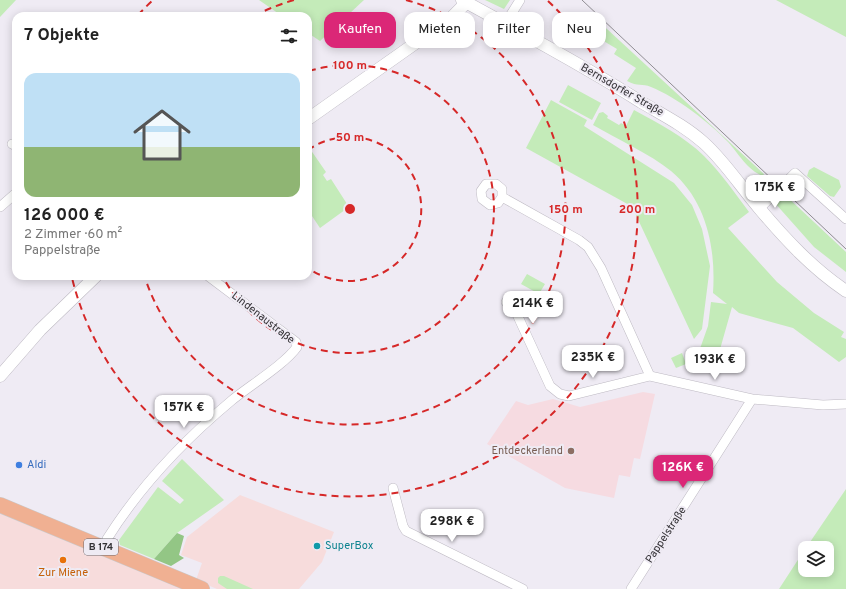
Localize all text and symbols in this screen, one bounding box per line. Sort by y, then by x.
chip: Kaufen [324,12,396,48]
chip: Mieten [404,12,475,48]
chip: Filter [483,12,544,48]
chip: Neu [552,12,606,48]
text: 7 Objekte [24,25,99,47]
icon: filters [278,25,300,47]
text: 100 m [333,58,367,74]
street label: Bernsdorfer Straße [578,60,666,120]
icon: home [126,99,198,171]
text: 50 m [336,130,364,146]
pin: 175K € [742,175,808,209]
text: 175K € [755,180,795,196]
centre of rings [343,202,357,216]
text: 150 m [549,202,583,218]
text: 200 m [619,202,655,218]
text: 126 000 € [24,205,105,227]
text: 2 Zimmer · 60 m² [24,227,122,243]
text: Pappelstraße [24,243,100,259]
street label: Lindenaustraße [229,289,297,347]
pin: 214K € [500,291,566,325]
text: 214K € [512,296,554,312]
pin: 235K € [560,345,626,379]
pin: 193K € [682,347,748,381]
text: 235K € [571,350,615,366]
text: 193K € [694,352,736,368]
pin: 157K € [151,395,217,429]
text: 157K € [164,400,204,416]
place label: Entdeckerland [491,444,563,458]
marker: Entdeckerland [566,446,576,456]
pin: 126K € [650,455,716,489]
place label: Aldi [27,458,46,472]
marker: Aldi [14,460,24,470]
text: 126K € [662,460,704,476]
street label: Pappelstraße [643,504,690,566]
pin: 298K € [419,509,485,543]
text: 298K € [430,514,474,530]
road number: B 174 [84,539,118,555]
place label: SuperBox [325,539,374,553]
marker: SuperBox [312,541,322,551]
map controls [798,541,834,577]
button: layers [798,541,834,577]
marker: Zur Miene [58,555,68,565]
place label: Zur Miene [38,566,88,580]

